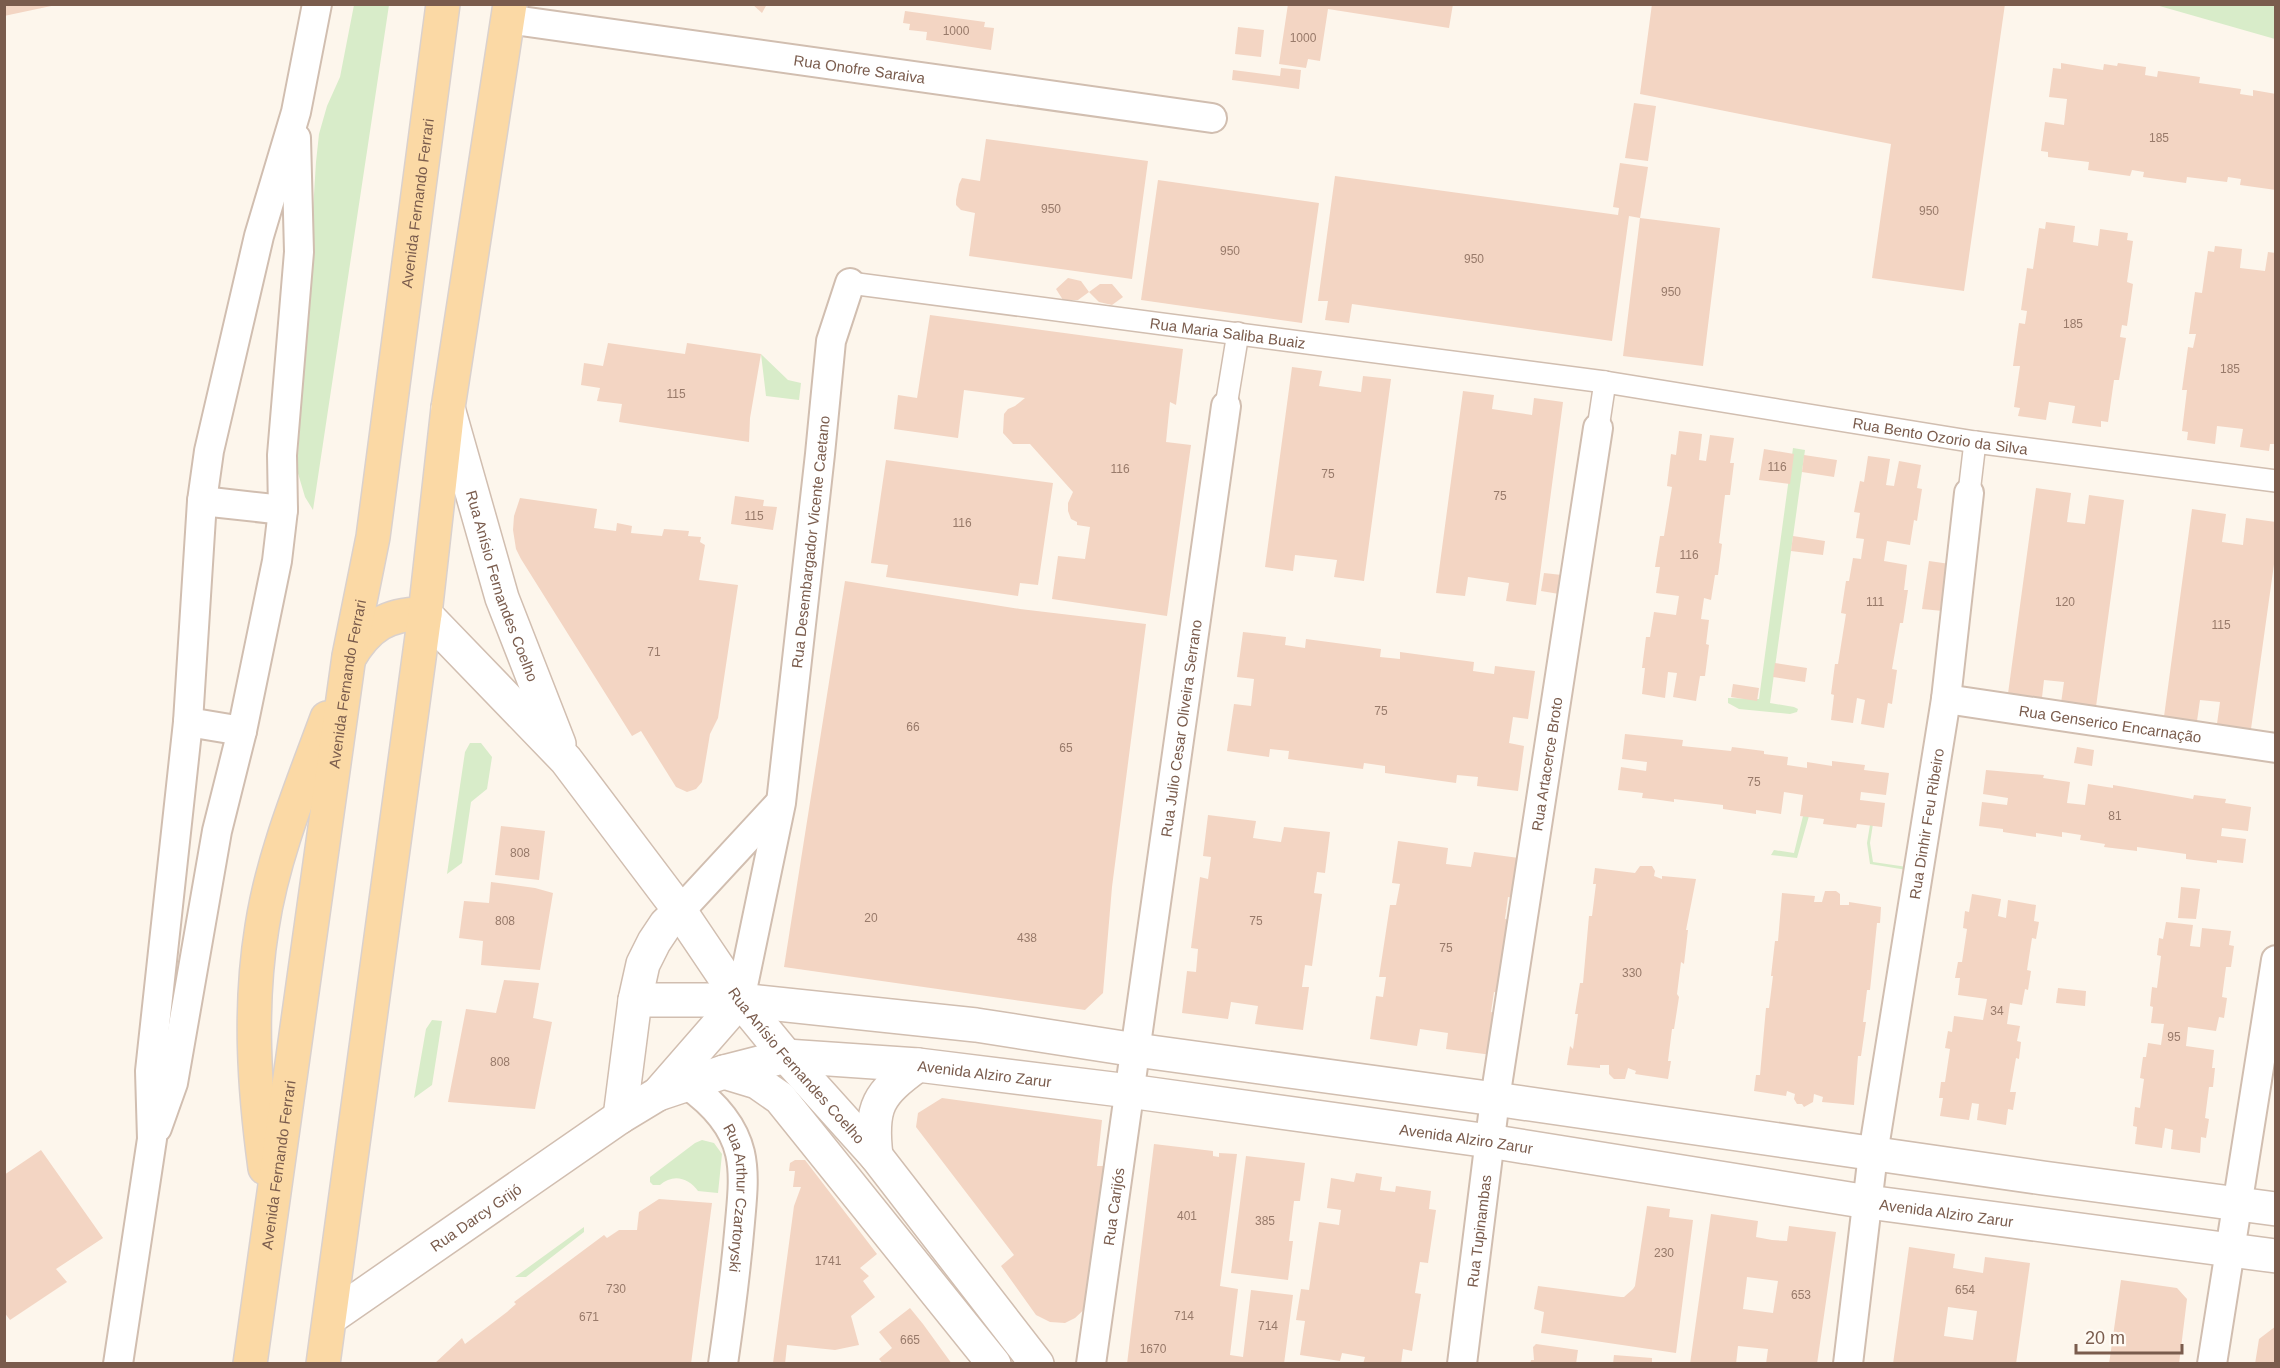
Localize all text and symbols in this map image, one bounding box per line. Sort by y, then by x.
house number: 1000 [943,24,970,38]
house number: 1000 [1290,31,1317,45]
street label: Rua Onofre Saraiva [793,51,927,86]
street label: Avenida Fernando Ferrari [397,117,436,289]
house number: 185 [2149,131,2169,145]
house number: 950 [1041,202,1061,216]
house number: 950 [1919,204,1939,218]
house number: 950 [1220,244,1240,258]
house number: 950 [1464,252,1484,266]
house number: 950 [1661,285,1681,299]
street label: Rua Maria Saliba Buaiz [1149,314,1307,351]
house number: 185 [2063,317,2083,331]
house number: 185 [2220,362,2240,376]
house number: 115 [666,387,686,401]
street label: Rua Bento Ozorio da Silva [1852,414,2029,457]
street label: Rua Desembargador Vicente Caetano [788,415,832,669]
house number: 116 [1767,460,1787,474]
house number: 116 [1110,462,1130,476]
house number: 75 [1321,467,1335,481]
street label: Rua Anísio Fernandes Coelho [463,488,542,684]
house number: 75 [1493,489,1507,503]
house number: 115 [744,509,764,523]
house number: 116 [952,516,972,530]
house number: 116 [1679,548,1699,562]
house number: 111 [1866,595,1884,609]
house number: 120 [2055,595,2075,609]
street label: Avenida Fernando Ferrari [325,598,369,769]
street label: Rua Julio Cesar Oliveira Serrano [1157,618,1204,838]
house number: 115 [2211,618,2231,632]
house number: 71 [647,645,661,659]
street label: Rua Artacerce Broto [1528,696,1565,832]
street label: Rua Genserico Encarnação [2018,701,2203,745]
house number: 75 [1374,704,1388,718]
house number: 66 [906,720,920,734]
house number: 65 [1059,741,1073,755]
street label: Rua Dinhir Feu Ribeiro [1906,747,1946,900]
house number: 75 [1747,775,1761,789]
house number: 81 [2108,809,2122,823]
house number: 808 [510,846,530,860]
house number: 20 [864,911,878,925]
house number: 808 [495,914,515,928]
house number: 75 [1249,914,1263,928]
house number: 438 [1017,931,1037,945]
house number: 75 [1439,941,1453,955]
house number: 330 [1622,966,1642,980]
street label: Rua Anísio Fernandes Coelho [725,984,869,1147]
house number: 34 [1990,1004,2004,1018]
house number: 95 [2167,1030,2181,1044]
house number: 808 [490,1055,510,1069]
street label: Avenida Alziro Zarur [917,1057,1053,1090]
street label: Avenida Fernando Ferrari [258,1079,298,1251]
street label: Rua Arthur Czartoryski [721,1120,751,1273]
street label: Avenida Alziro Zarur [1398,1120,1534,1156]
street label: Rua Carijós [1099,1167,1127,1247]
street label: Rua Tupinambas [1463,1174,1494,1288]
street label: Rua Darcy Grijó [427,1180,524,1255]
street label: Avenida Alziro Zarur [1879,1195,2014,1230]
house number: 401 [1177,1209,1197,1223]
house number: 385 [1255,1214,1275,1228]
house number: 230 [1654,1246,1674,1260]
house number: 1741 [815,1254,842,1268]
house number: 730 [606,1282,626,1296]
house number: 654 [1955,1283,1975,1297]
house number: 653 [1791,1288,1811,1302]
house number: 714 [1174,1309,1194,1323]
house number: 671 [579,1310,599,1324]
scale bar [2076,1317,2182,1355]
house number: 714 [1258,1319,1278,1333]
text: 20 m [2085,1328,2125,1348]
house number: 665 [900,1333,920,1347]
house number: 1670 [1140,1342,1167,1356]

